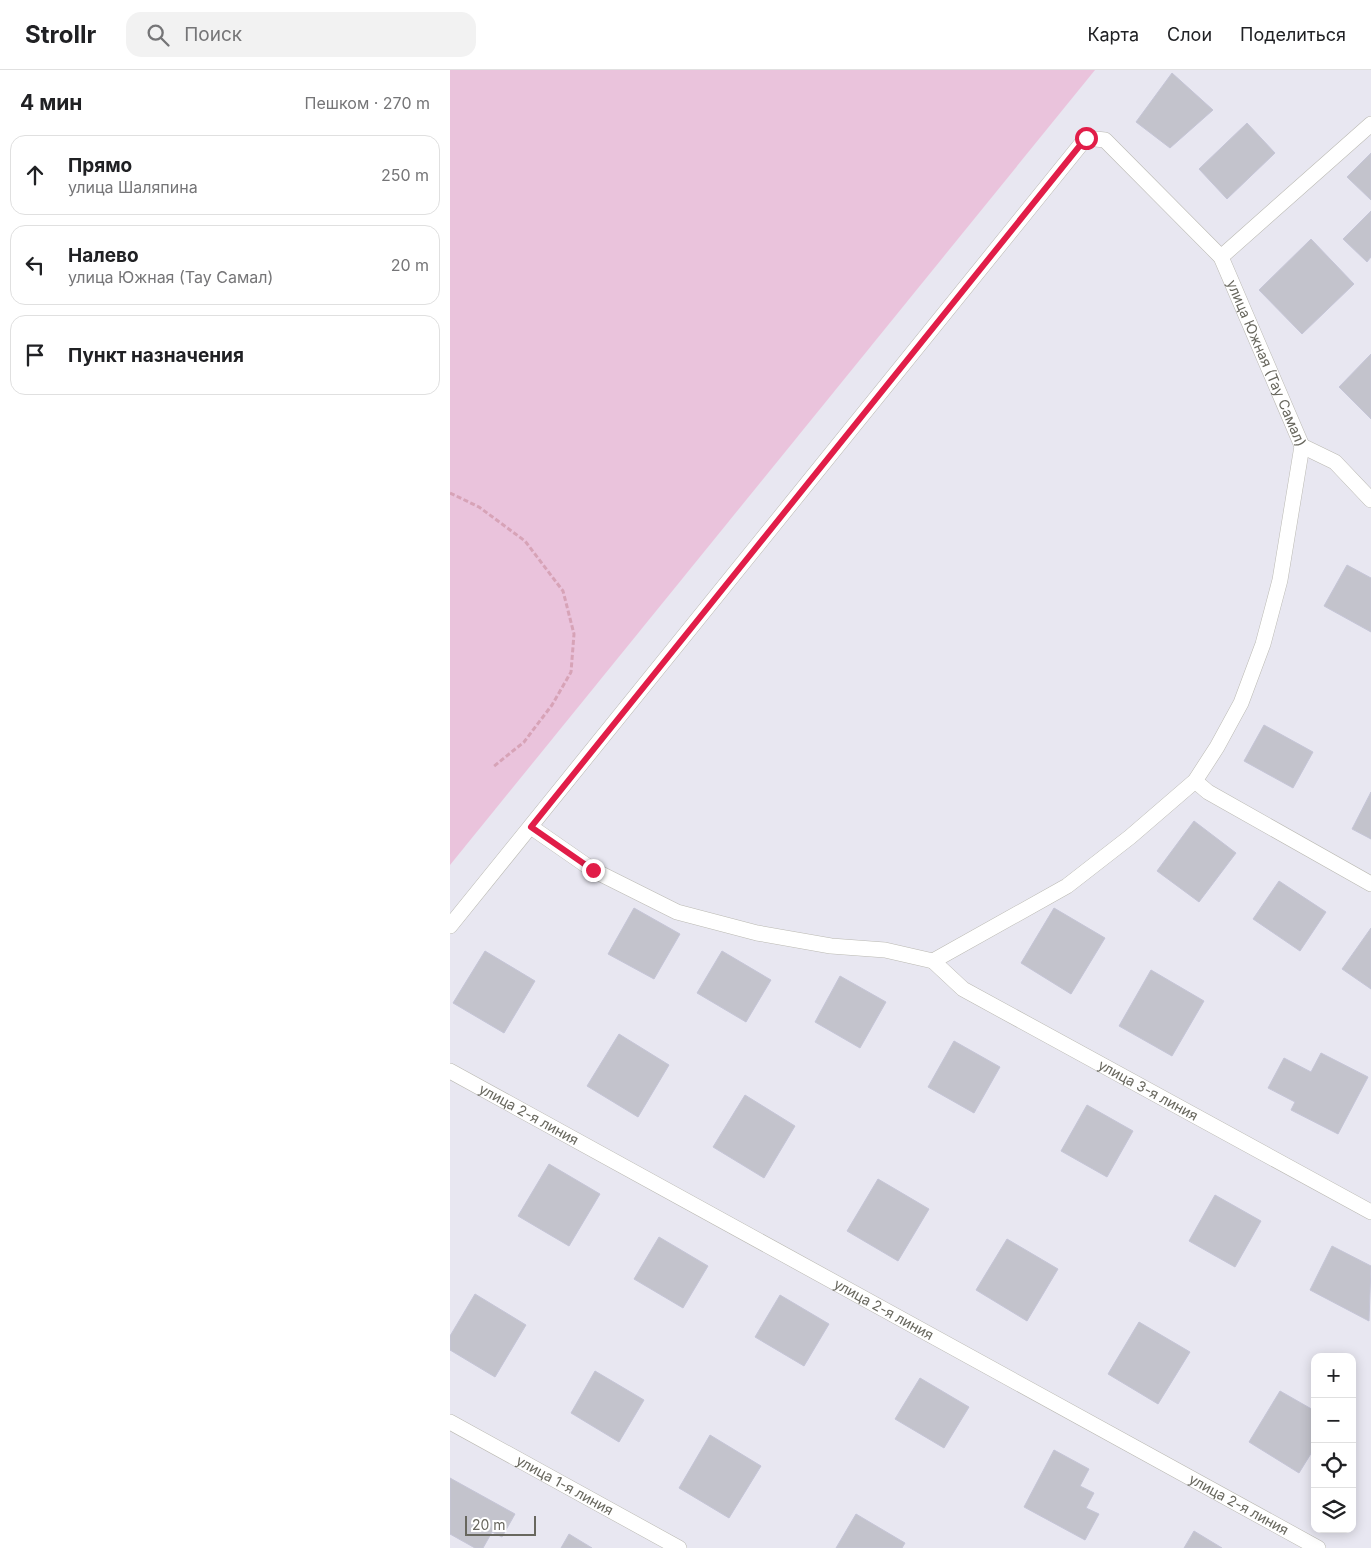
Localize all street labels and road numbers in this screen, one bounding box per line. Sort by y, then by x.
street label: улица Южная (Тау Самал) [1224,277,1310,449]
street label: улица 3-я линия [1095,1056,1201,1124]
street label: улица 2-я линия [476,1080,582,1148]
street label: улица 2-я линия [831,1275,937,1343]
street label: улица 1-я линия [513,1451,617,1518]
street label: улица 2-я линия [1186,1470,1292,1538]

